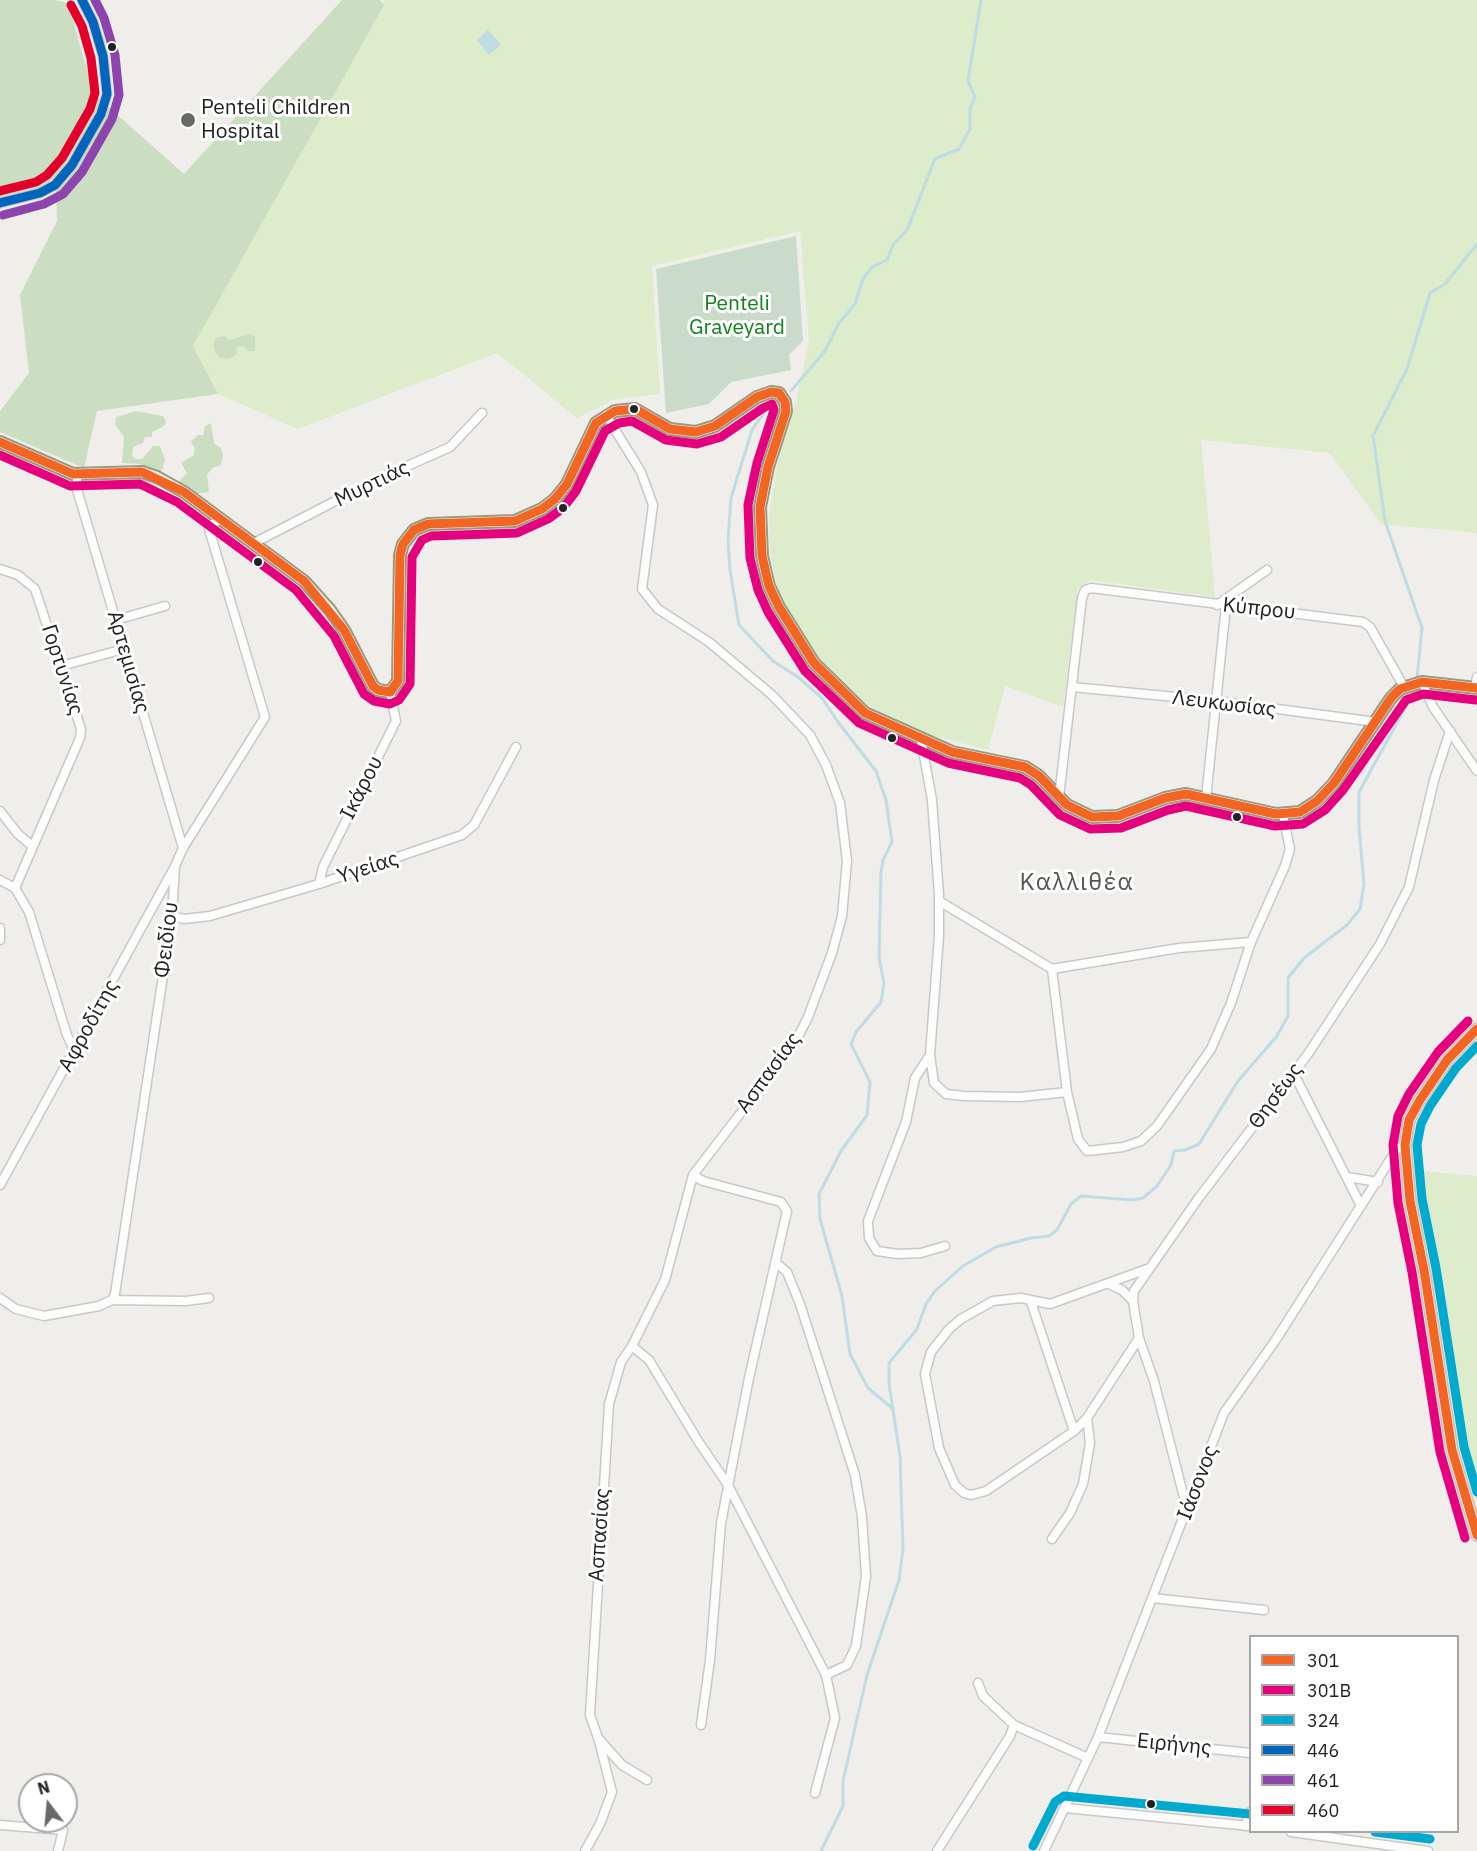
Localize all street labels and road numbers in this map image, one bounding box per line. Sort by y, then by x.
street label: Μυρτιάς [331,455,413,513]
street label: Κύπρου [1221,593,1297,625]
street label: Αρτεμισίας [101,608,155,716]
street label: Γορτυνίας [36,622,88,718]
street label: Λευκωσίας [1171,685,1277,723]
street label: Ικάρου [335,752,389,824]
street label: Υγείας [334,846,402,890]
street label: Φειδίου [150,900,184,980]
street label: Αφροδίτης [53,975,125,1077]
street label: Ασπασίας [731,1028,807,1118]
street label: Θησέως [1244,1058,1308,1134]
street label: Ιάσονος [1172,1442,1224,1524]
street label: Ασπασίας [584,1487,616,1583]
street label: Ειρήνης [1136,1729,1212,1761]

